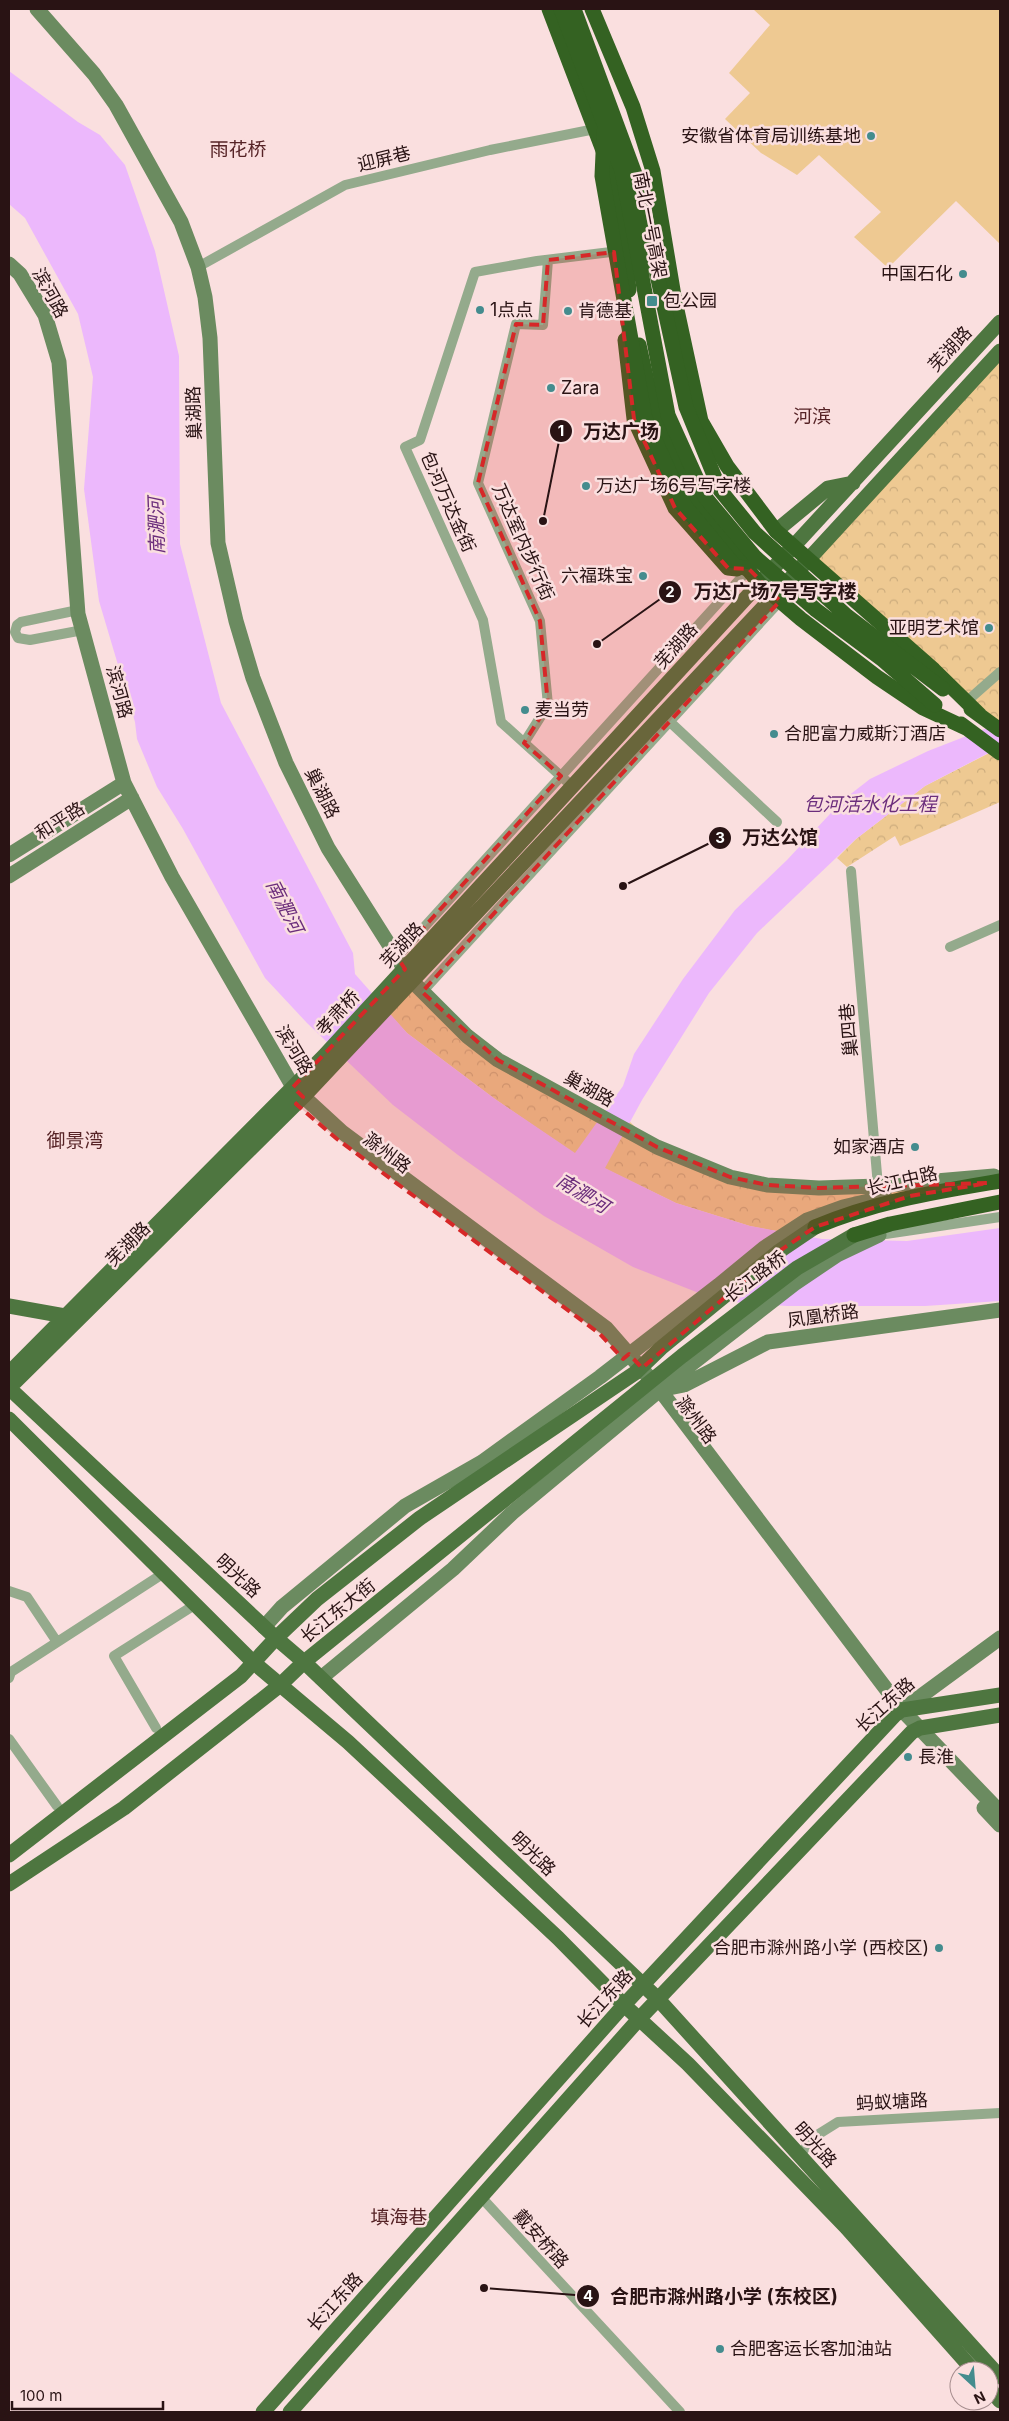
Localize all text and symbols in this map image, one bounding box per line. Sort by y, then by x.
place label: 安徽省体育局训练基地 [681,125,861,146]
marker: 安徽省体育局训练基地 [865,130,877,142]
district label: 雨花桥 [209,138,267,161]
street label: 迎屏巷 [355,142,413,175]
street label: 南北一号高架 [630,170,671,280]
place label: 中国石化 [881,263,953,284]
street label: 滨河路 [28,264,73,321]
marker: 中国石化 [957,268,969,280]
place label: 包公园 [663,290,717,311]
marker: 包公园 [645,294,659,308]
place label: 1点点 [490,299,533,320]
place label: 肯德基 [578,300,632,321]
marker: 1点点 [474,304,486,316]
marker: 肯德基 [562,305,574,317]
street label: 芜湖路 [924,322,976,376]
place label: Zara [561,377,599,398]
marker: Zara [545,382,557,394]
street label: 巢湖路 [182,386,205,440]
district label: 河滨 [793,405,831,428]
callout: 万达广场 [548,414,669,448]
text: 万达广场 [583,420,659,443]
text: 1 [558,421,564,440]
street label: 包河万达金街 [417,448,480,555]
place label: 万达广场6号写字楼 [596,475,751,496]
street label: 万达室内步行街 [488,480,559,604]
marker: 万达广场6号写字楼 [580,480,592,492]
water label: 南淝河 [144,493,169,555]
place label: 六福珠宝 [561,565,633,586]
marker: 六福珠宝 [637,570,649,582]
callout: 万达广场7号写字楼 [658,575,866,609]
text: 万达广场7号写字楼 [693,580,857,603]
text: 2 [665,582,675,601]
place label: 亚明艺术馆 [889,617,979,638]
street label: 芜湖路 [650,619,701,673]
marker: 亚明艺术馆 [983,622,995,634]
street label: 滨河路 [102,663,137,721]
place label: 麦当劳 [535,699,589,720]
marker: 麦当劳 [519,704,531,716]
place label: 合肥富力威斯汀酒店 [784,723,946,744]
marker: 合肥富力威斯汀酒店 [768,728,780,740]
street label: 巢湖路 [301,764,344,822]
water label: 包河活水化工程 [803,793,939,816]
street label: 和平路 [31,797,88,844]
callout: 万达公馆 [707,821,828,855]
text: 万达公馆 [742,826,818,849]
text: 3 [715,828,725,847]
water label: 南淝河 [261,876,310,940]
street label: 芜湖路 [376,918,428,972]
street label: 孝肃桥 [312,986,364,1040]
street label: 巢四巷 [836,1002,861,1058]
street label: 滨河路 [272,1021,317,1078]
street label: 巢湖路 [561,1066,618,1111]
street label: 滁州路 [359,1128,415,1177]
district label: 御景湾 [46,1129,104,1152]
place label: 如家酒店 [833,1136,905,1157]
marker: 如家酒店 [909,1141,921,1153]
street label: 长江中路 [864,1162,939,1199]
water label: 南淝河 [552,1169,617,1220]
street label: 芜湖路 [101,1217,154,1270]
street label: 长江路桥 [720,1247,790,1307]
street label: 凤凰桥路 [786,1300,860,1331]
street label: 滁州路 [672,1392,721,1448]
street label: 明光路 [211,1550,265,1602]
street label: 长江东大街 [296,1574,379,1647]
street label: 长江东路 [851,1673,918,1737]
place label: 長淮 [918,1746,954,1767]
marker: 長淮 [902,1751,914,1763]
street label: 明光路 [507,1827,560,1880]
place label: 合肥市滁州路小学 (西校区) [713,1937,929,1958]
marker: 合肥市滁州路小学 (西校区) [933,1942,945,1954]
street label: 长江东路 [573,1965,637,2032]
street label: 蚂蚁塘路 [855,2089,928,2114]
street label: 明光路 [790,2118,841,2172]
street label: 戴安桥路 [509,2205,573,2272]
district label: 填海巷 [370,2206,428,2229]
street label: 长江东路 [303,2268,367,2335]
callout: 合肥市滁州路小学 (东校区) [576,2279,848,2313]
text: 合肥市滁州路小学 (东校区) [610,2285,838,2308]
text: 4 [583,2286,593,2305]
place label: 合肥客运长客加油站 [730,2338,892,2359]
marker: 合肥客运长客加油站 [714,2343,726,2355]
north arrow [949,2361,999,2411]
scale bar [12,2378,164,2410]
text: 100 m [20,2386,62,2405]
text: N [971,2388,988,2408]

